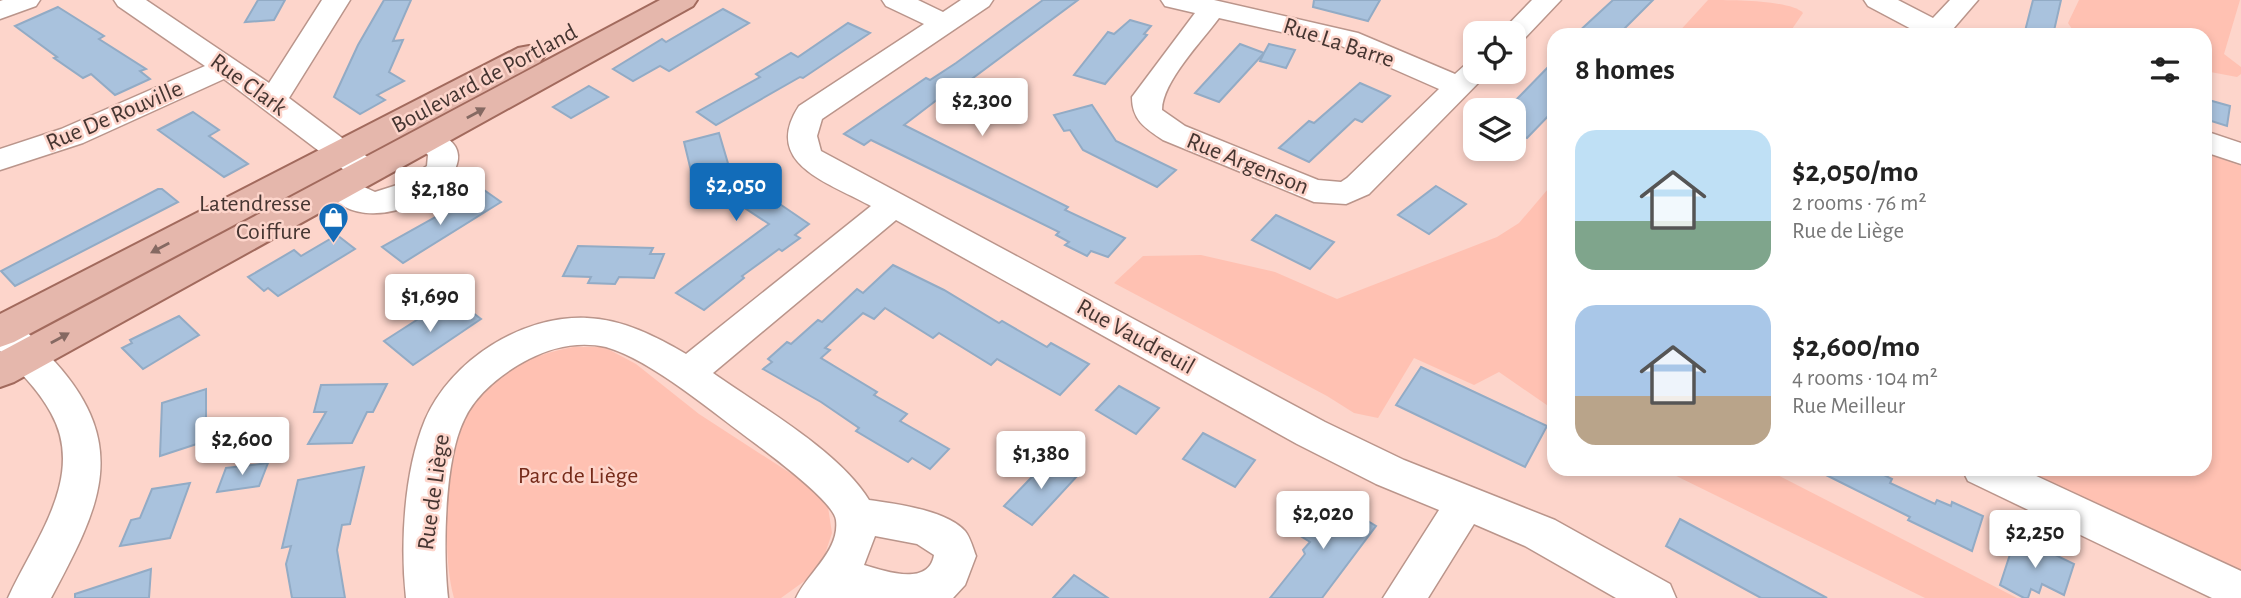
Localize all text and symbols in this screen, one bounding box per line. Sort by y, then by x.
street label: Rue La Barre [1280,14,1397,72]
street label: Boulevard de Portland [388,20,581,138]
map controls [1463,21,1526,161]
button: locate [1463,21,1526,84]
street label: Rue Clark [206,49,291,120]
icon: filters [2146,51,2184,89]
text: 8 homes [1575,55,1675,85]
street label: Rue De Rouville [43,76,186,155]
pin: $2,300 [925,78,1039,138]
text: $2,300 [952,89,1012,112]
button: layers [1463,98,1526,161]
one-way arrow [466,107,485,119]
street label: Rue Argenson [1183,129,1312,199]
text: $2,050/mo [1792,157,1918,187]
icon: home [1631,158,1715,242]
pin: $2,050 [679,164,793,223]
pin: $2,180 [383,168,497,227]
text: $2,050 [706,174,766,197]
text: $2,180 [411,178,469,201]
place label: Latendresse Coiffure [199,192,311,244]
text: 2 rooms · 76 m² [1792,192,1926,215]
shop icon: Latendresse Coiffure [317,200,351,244]
text: Rue de Liège [1792,220,1904,243]
one-way arrow [150,242,170,254]
pin: $1,690 [373,274,487,334]
text: $1,690 [401,285,459,308]
street label: Rue Vaudreuil [1072,295,1199,379]
one-way arrow [50,332,70,344]
text: $2,600/mo [1792,332,1920,362]
icon: home [1631,333,1715,417]
text: 4 rooms · 104 m² [1792,367,1938,390]
text: Rue Meilleur [1792,395,1905,418]
pin: $2,600 [185,418,299,477]
text: $2,600 [211,428,273,451]
pin: $1,380 [984,432,1098,491]
street label: Rue de Liège [414,433,454,552]
text: $1,380 [1012,442,1070,465]
park label: Parc de Liège [518,464,638,488]
pin: $2,020 [1266,491,1380,551]
text: $2,020 [1292,502,1354,525]
pin: $2,250 [1978,510,2092,570]
text: $2,250 [2005,521,2065,544]

